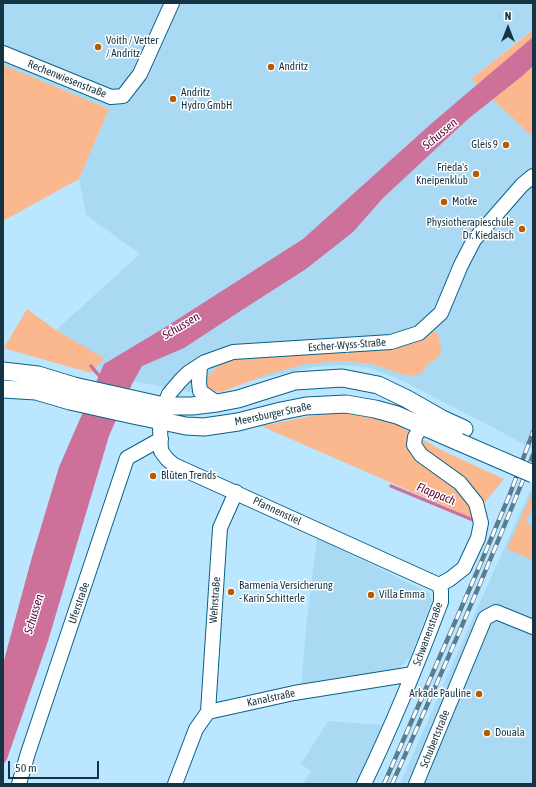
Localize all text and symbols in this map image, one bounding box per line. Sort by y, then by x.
north arrow [488,8,528,48]
text: N [505,10,511,22]
place label: Voith / Vetter / Andritz [106,34,159,60]
marker: Voith / Vetter / Andritz [93,42,103,52]
street label: Rechenwiesenstraße [26,57,108,101]
place label: Andritz [279,60,308,74]
marker: Andritz [266,62,276,72]
place label: Andritz Hydro GmbH [181,86,232,112]
marker: Andritz Hydro GmbH [168,94,178,104]
water label: Schussen [420,115,460,153]
place label: Gleis 9 [471,138,498,152]
marker: Gleis 9 [501,140,511,150]
place label: Frieda's Kneipenklub [416,161,468,187]
marker: Frieda's Kneipenklub [471,169,481,179]
place label: Motke [452,195,477,209]
marker: Motke [439,197,449,207]
place label: Physiotherapieschule Dr. Kiedaisch [426,216,514,242]
marker: Physiotherapieschule Dr. Kiedaisch [517,224,527,234]
water label: Schussen [160,309,202,343]
street label: Escher-Wyss-Straße [308,336,386,354]
street label: Meersburger Straße [233,399,313,429]
place label: Blüten Trends [161,469,216,483]
marker: Blüten Trends [148,471,158,481]
water label: Flappach [414,480,458,508]
street label: Pfannenstiel [251,494,303,528]
street label: Wehrstraße [207,576,223,624]
place label: Barmenia Versicherung - Karin Schitterle [239,579,333,605]
street label: Uferstraße [66,580,92,626]
marker: Barmenia Versicherung - Karin Schitterle [226,587,236,597]
place label: Villa Emma [379,588,425,602]
marker: Villa Emma [366,590,376,600]
water label: Schussen [21,592,47,636]
street label: Schwanenstraße [410,600,446,668]
street label: Kanalstraße [246,686,296,710]
place label: Arkade Pauline [409,687,471,701]
marker: Arkade Pauline [474,689,484,699]
street label: Schubertstraße [417,708,453,770]
place label: Douala [495,726,525,740]
marker: Douala [482,728,492,738]
scale bar [10,753,101,779]
text: 50 m [15,761,37,775]

